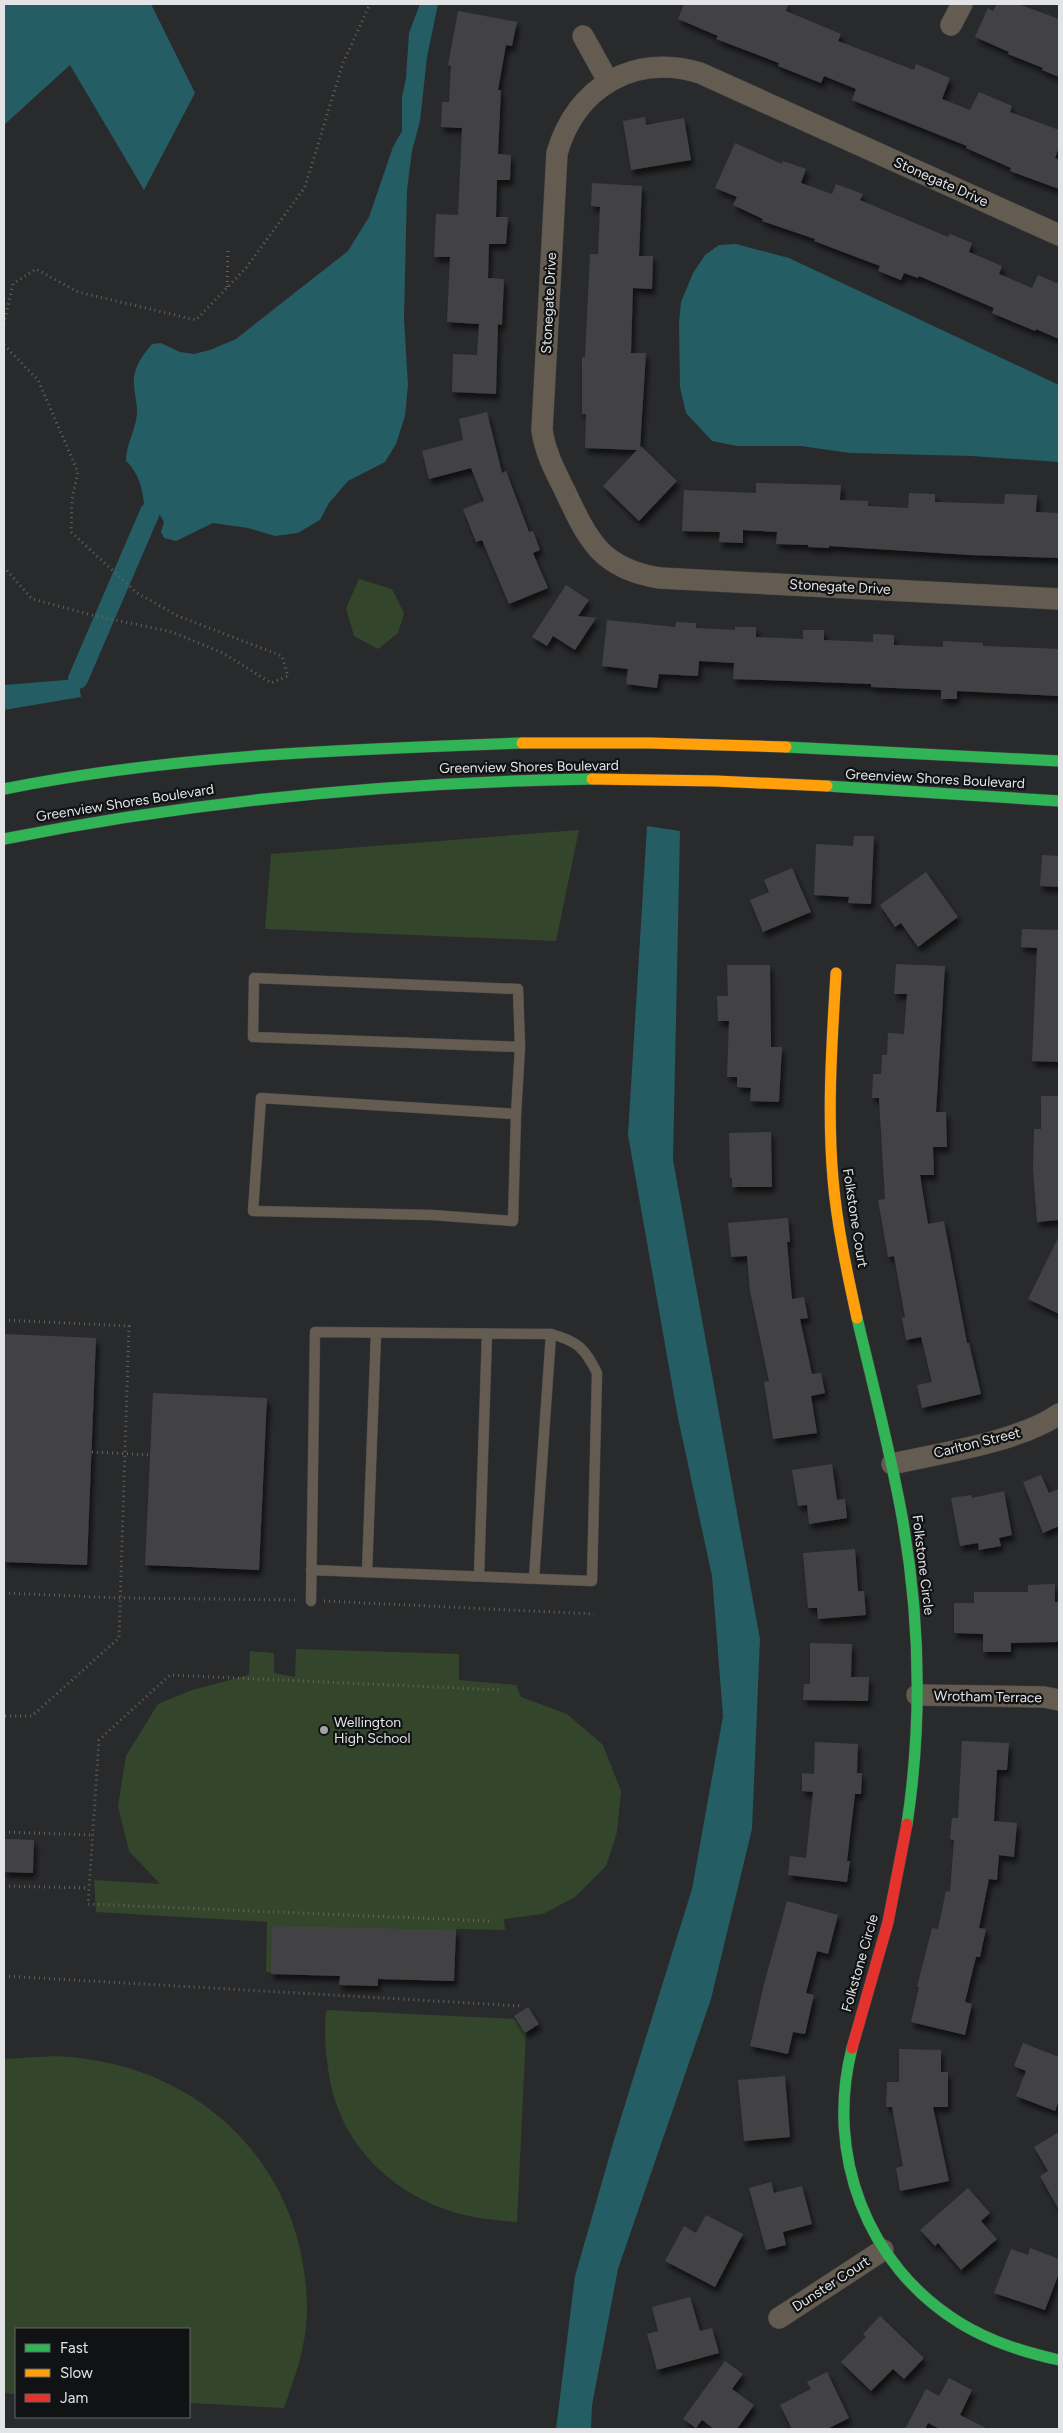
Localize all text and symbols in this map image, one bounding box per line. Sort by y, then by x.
street label: Stonegate Drive [891,154,991,211]
street label: Stonegate Drive [538,252,560,354]
street label: Stonegate Drive [789,576,891,598]
street label: Greenview Shores Boulevard [439,757,619,777]
street label: Greenview Shores Boulevard [845,766,1025,792]
street label: Greenview Shores Boulevard [35,781,215,825]
street label: Folkstone Court [839,1167,871,1269]
street label: Carlton Street [932,1424,1022,1462]
street label: Folkstone Circle [908,1514,938,1616]
street label: Wrotham Terrace [934,1688,1043,1706]
place label: Wellington High School [334,1714,411,1747]
marker: Wellington High School [318,1724,330,1736]
street label: Folkstone Circle [838,1912,882,2014]
street label: Dunster Court [789,2253,873,2315]
legend [15,2328,190,2418]
text: Fast [60,2339,89,2357]
text: Slow [60,2364,93,2382]
text: Jam [60,2389,88,2407]

